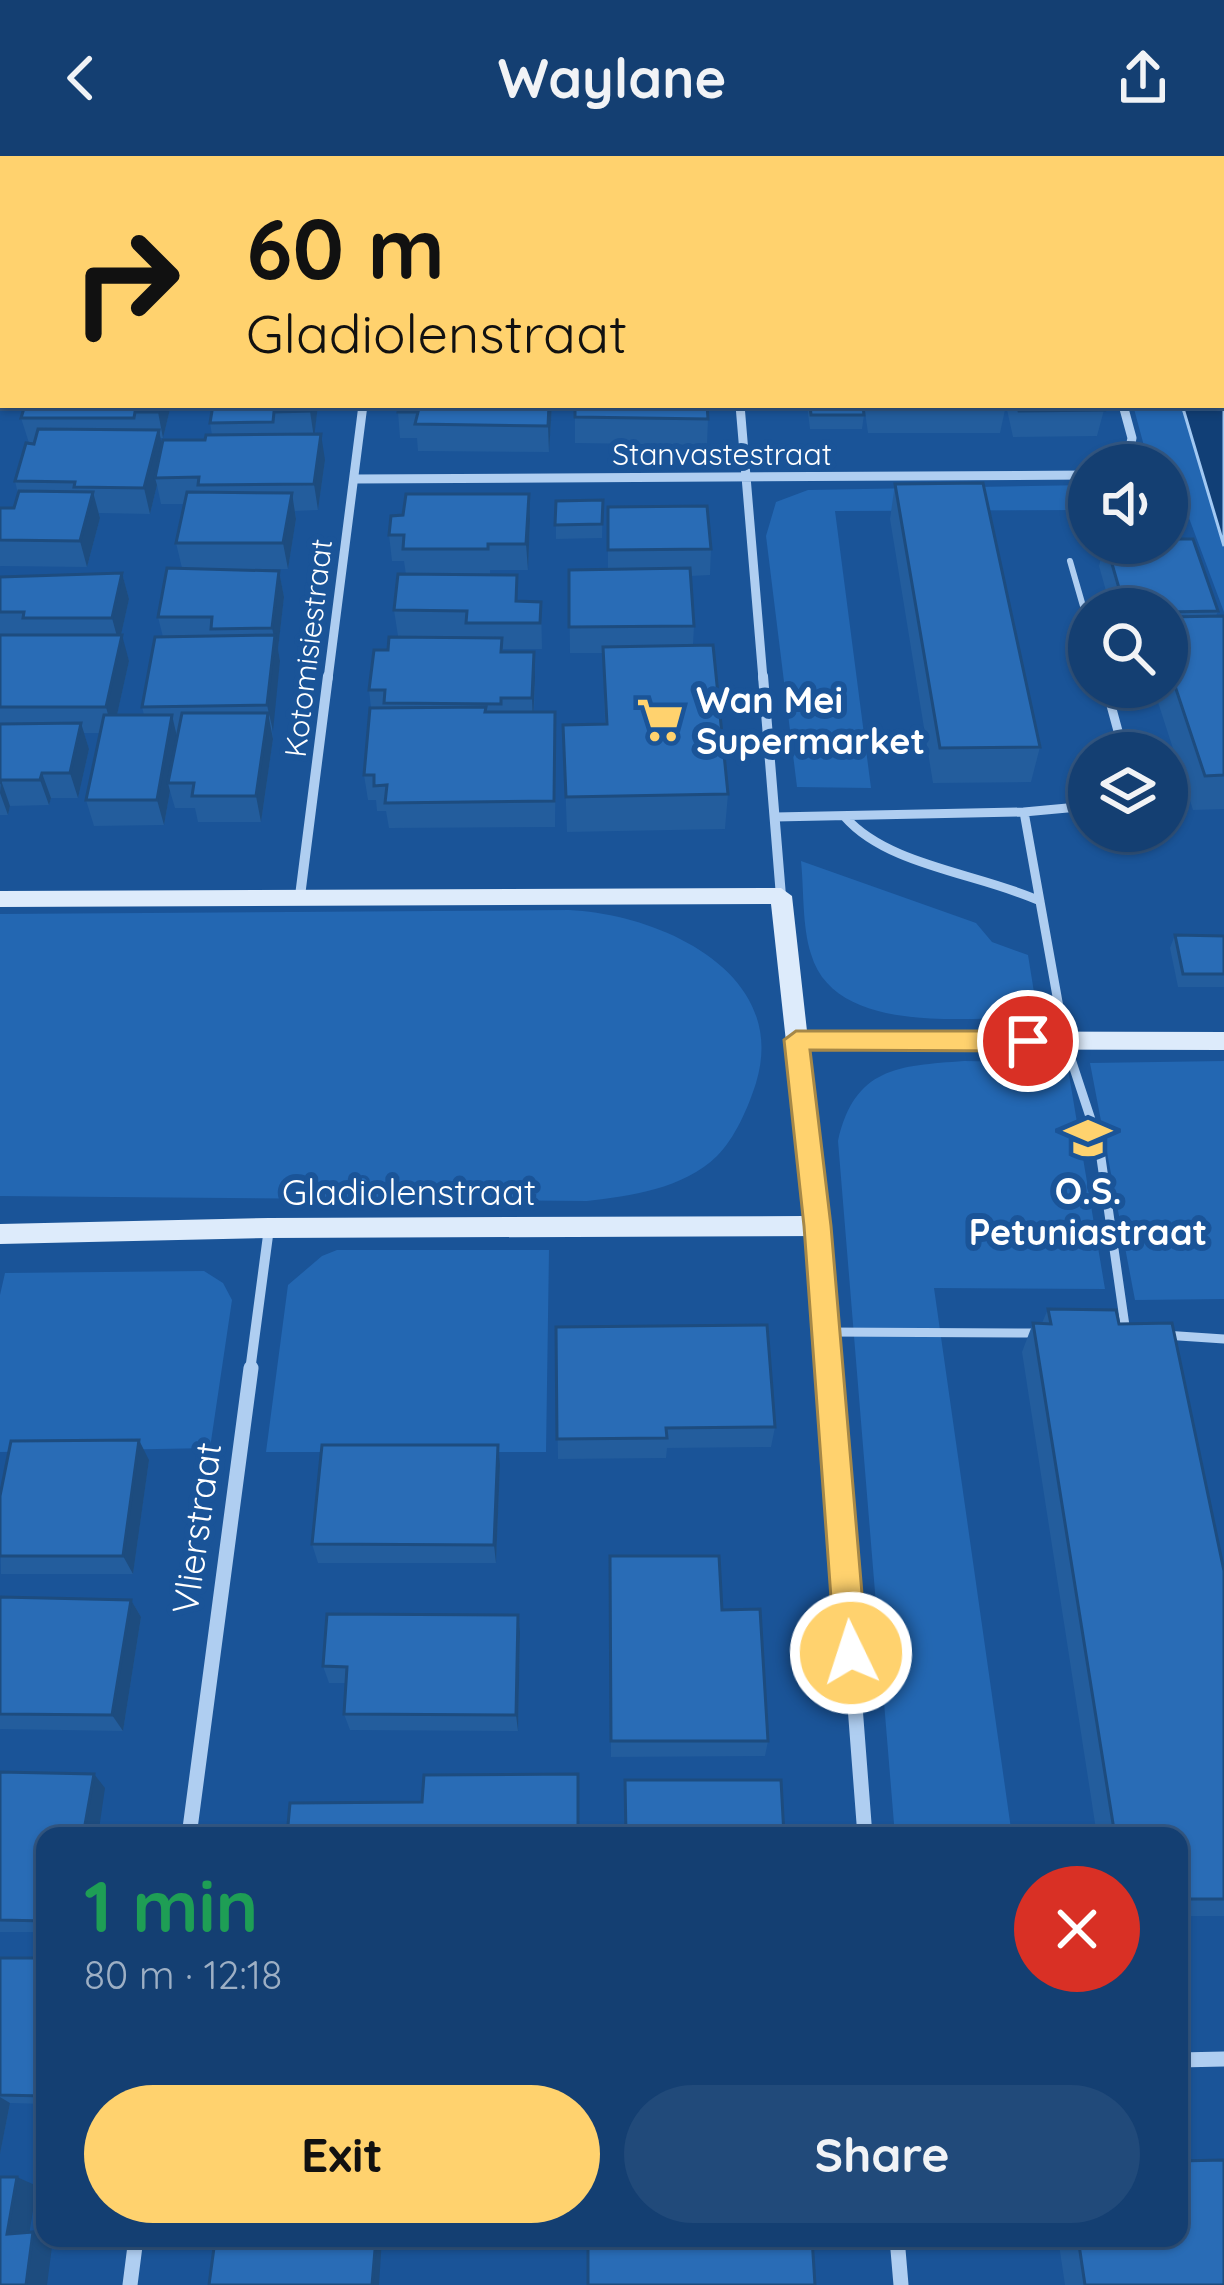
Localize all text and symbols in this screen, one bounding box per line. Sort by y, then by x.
text: Waylane [498,44,726,112]
icon: back [48,45,114,111]
icon: share [1110,45,1176,111]
text: 60 m [246,195,445,300]
icon: right [48,204,204,360]
text: Gladiolenstraat [246,299,627,367]
street label: Stanvastestraat [612,435,832,473]
map controls [1068,444,1188,852]
button: sound [1068,444,1188,564]
street label: Kotomisiestraat [276,537,340,759]
button: search [1068,588,1188,708]
place label: Wan Mei Supermarket [696,677,925,763]
supermarket icon: Wan Mei Supermarket [635,695,685,745]
button: layers [1068,732,1188,852]
pin [977,990,1079,1092]
icon: arrive [995,1008,1061,1074]
school or university icon: O.S. Petuniastraat [1063,1113,1113,1163]
place label: O.S. Petuniastraat [969,1168,1207,1254]
street label: Gladiolenstraat [282,1169,536,1214]
street label: Vlierstraat [162,1439,230,1617]
position arrow [788,1590,914,1716]
text: 1 min [84,1860,258,1950]
button: close [1014,1866,1140,1992]
text: 80 m · 12:18 [84,1950,282,1999]
button: Exit [84,2085,600,2223]
button: Share [624,2085,1140,2223]

